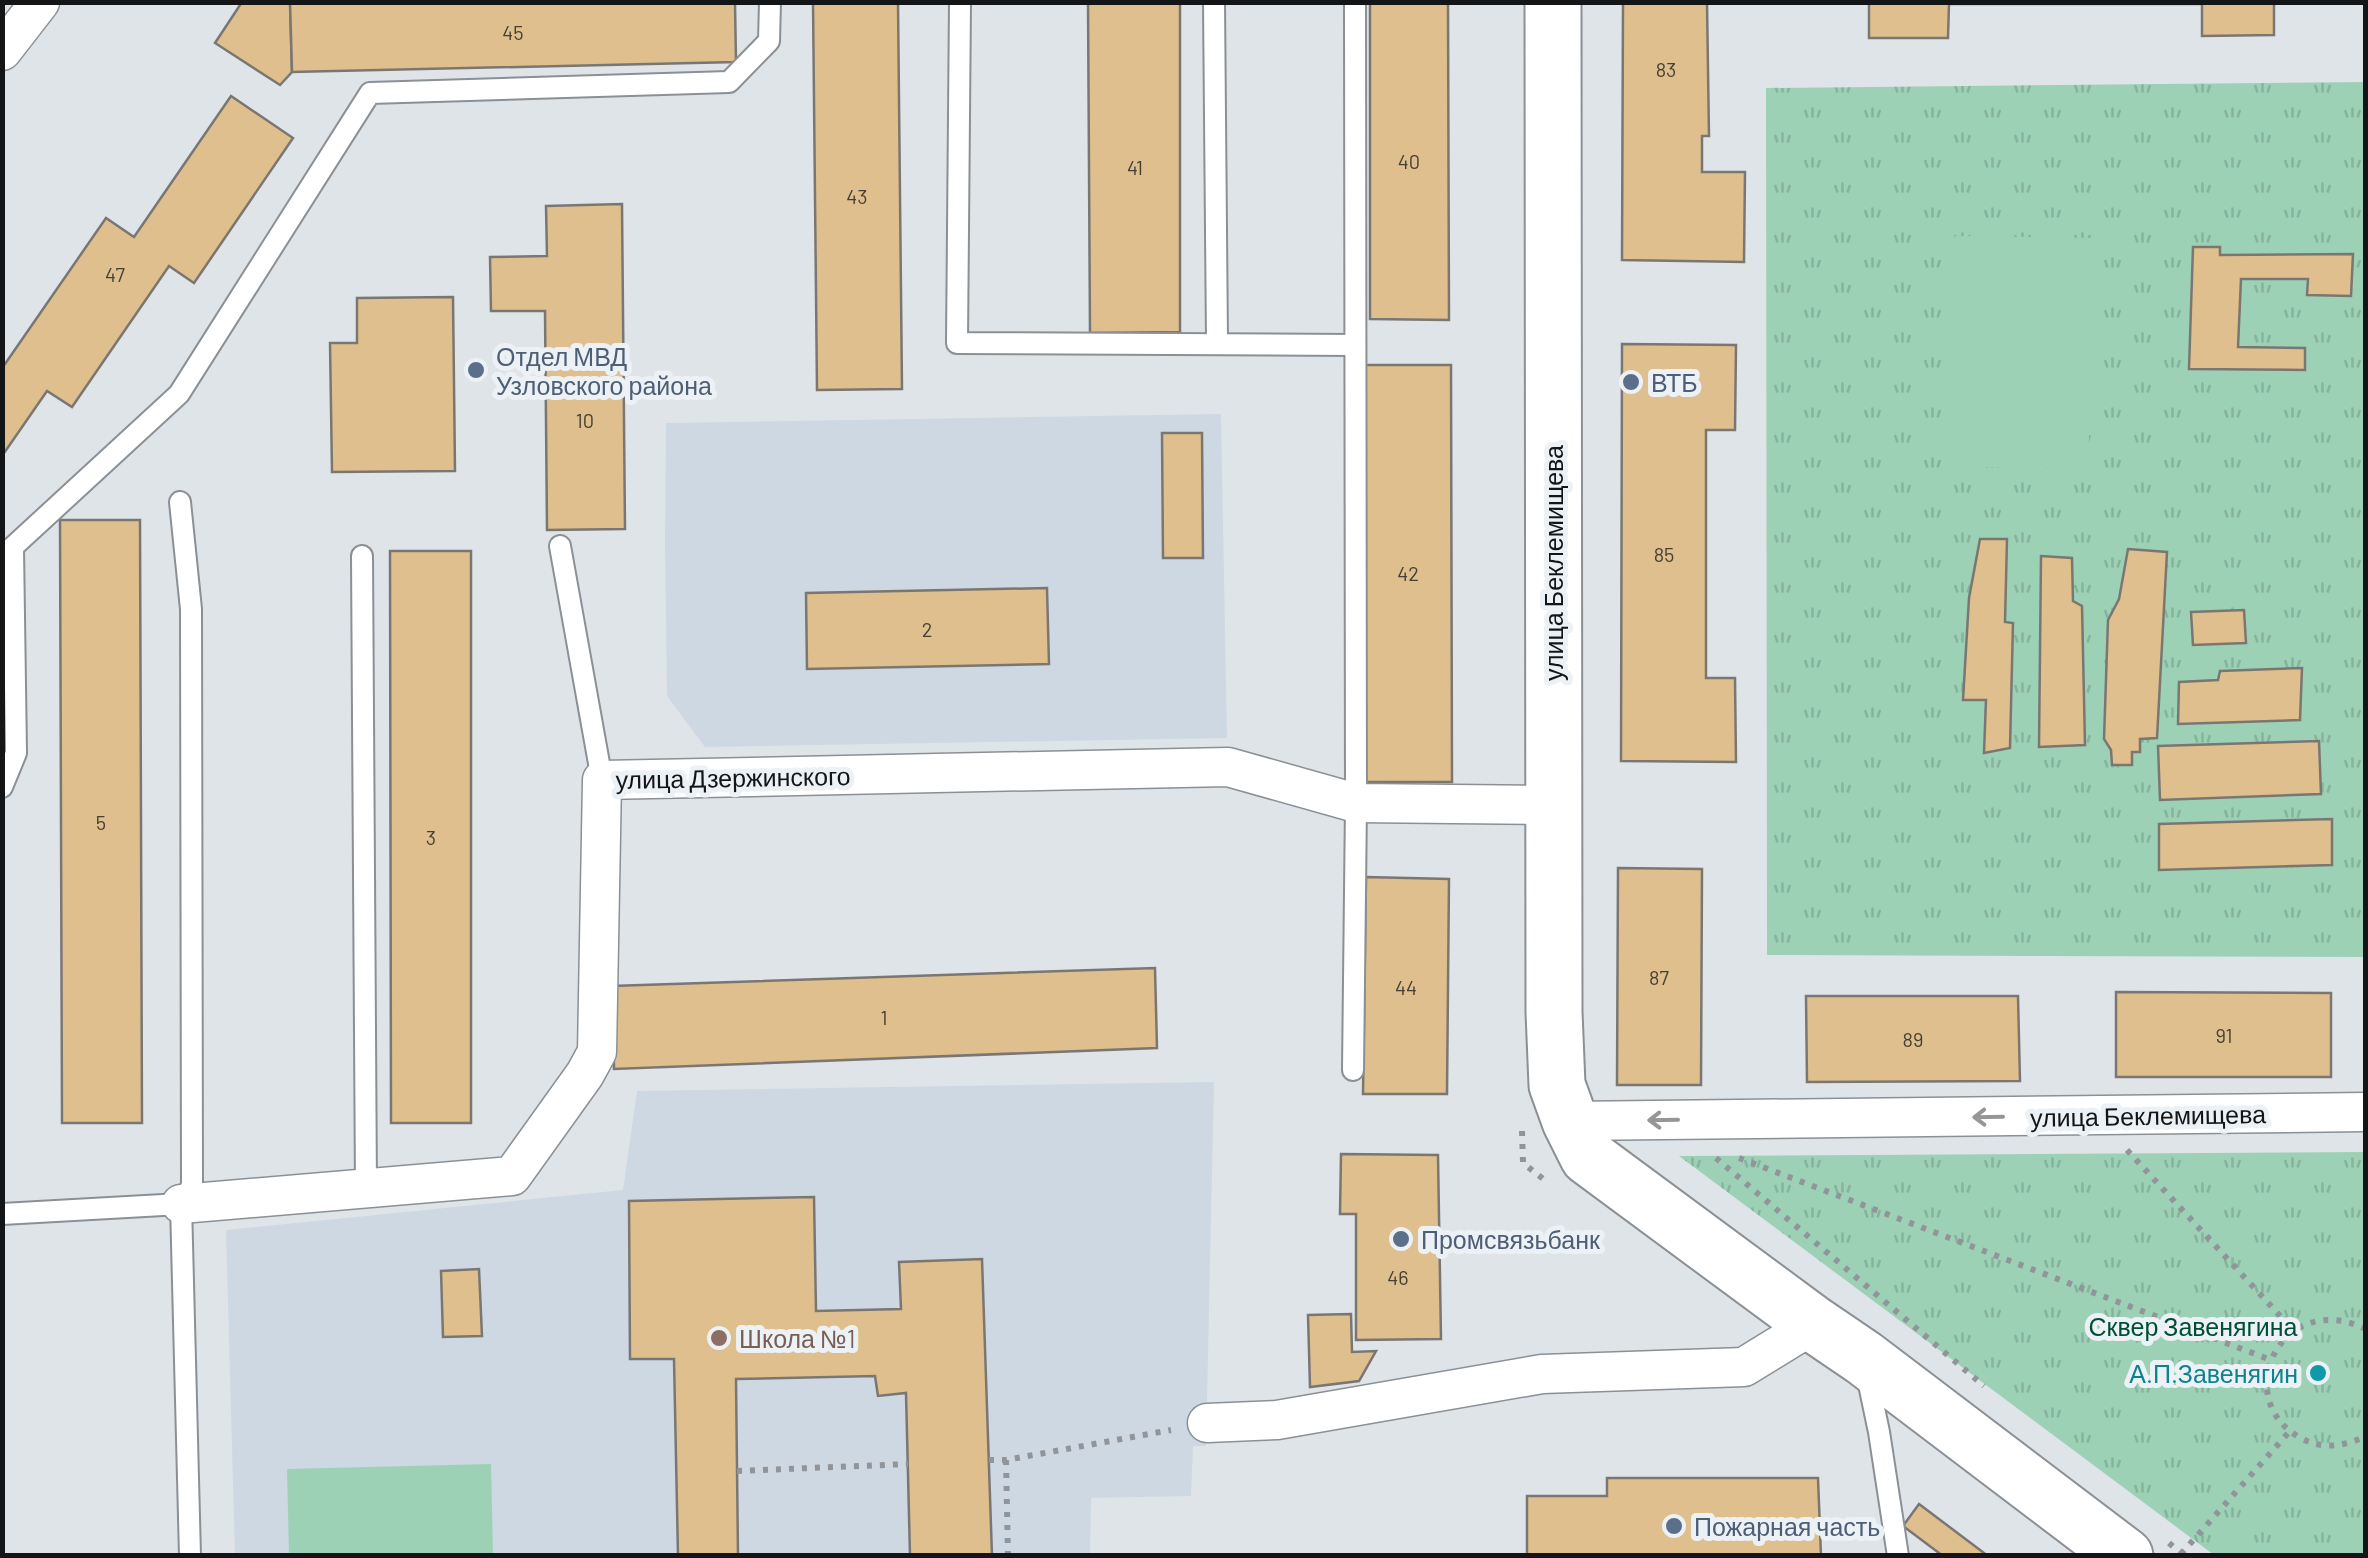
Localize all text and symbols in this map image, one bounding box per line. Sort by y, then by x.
house number: 45 [502,20,524,44]
house number: 83 [1656,57,1676,81]
house number: 40 [1398,149,1420,173]
house number: 41 [1127,155,1143,179]
house number: 43 [846,184,868,208]
house number: 47 [105,262,125,286]
place label: Отдел МВД Узловского района [496,341,712,400]
marker: Отдел МВД Узловского района [465,359,487,381]
place label: ВТБ [1651,367,1698,397]
marker: ВТБ [1620,371,1642,393]
house number: 10 [576,408,594,432]
street label: улица Беклемищева [1538,445,1568,681]
house number: 85 [1654,542,1674,566]
house number: 42 [1397,561,1419,585]
house number: 2 [922,617,932,641]
street label: улица Дзержинского [615,760,851,794]
house number: 5 [96,810,106,834]
house number: 3 [426,825,436,849]
house number: 87 [1649,965,1669,989]
house number: 44 [1395,975,1417,999]
house number: 1 [881,1005,888,1029]
house number: 91 [2215,1023,2233,1047]
house number: 89 [1903,1027,1923,1051]
street label: улица Беклемищева [2030,1098,2266,1132]
one-way arrow [1973,1108,2006,1126]
one-way arrow [1648,1110,1680,1130]
place label: Промсвязьбанк [1421,1224,1601,1254]
marker: Промсвязьбанк [1390,1228,1412,1250]
house number: 46 [1387,1265,1409,1289]
park label: Сквер Завенягина [2089,1311,2298,1341]
place label: Школа №1 [739,1323,856,1353]
marker: Школа №1 [708,1327,730,1349]
place label: А.П.Завенягин [2129,1358,2298,1388]
marker: А.П.Завенягин [2307,1362,2329,1384]
place label: Пожарная часть [1694,1511,1880,1541]
marker: Пожарная часть [1663,1515,1685,1537]

